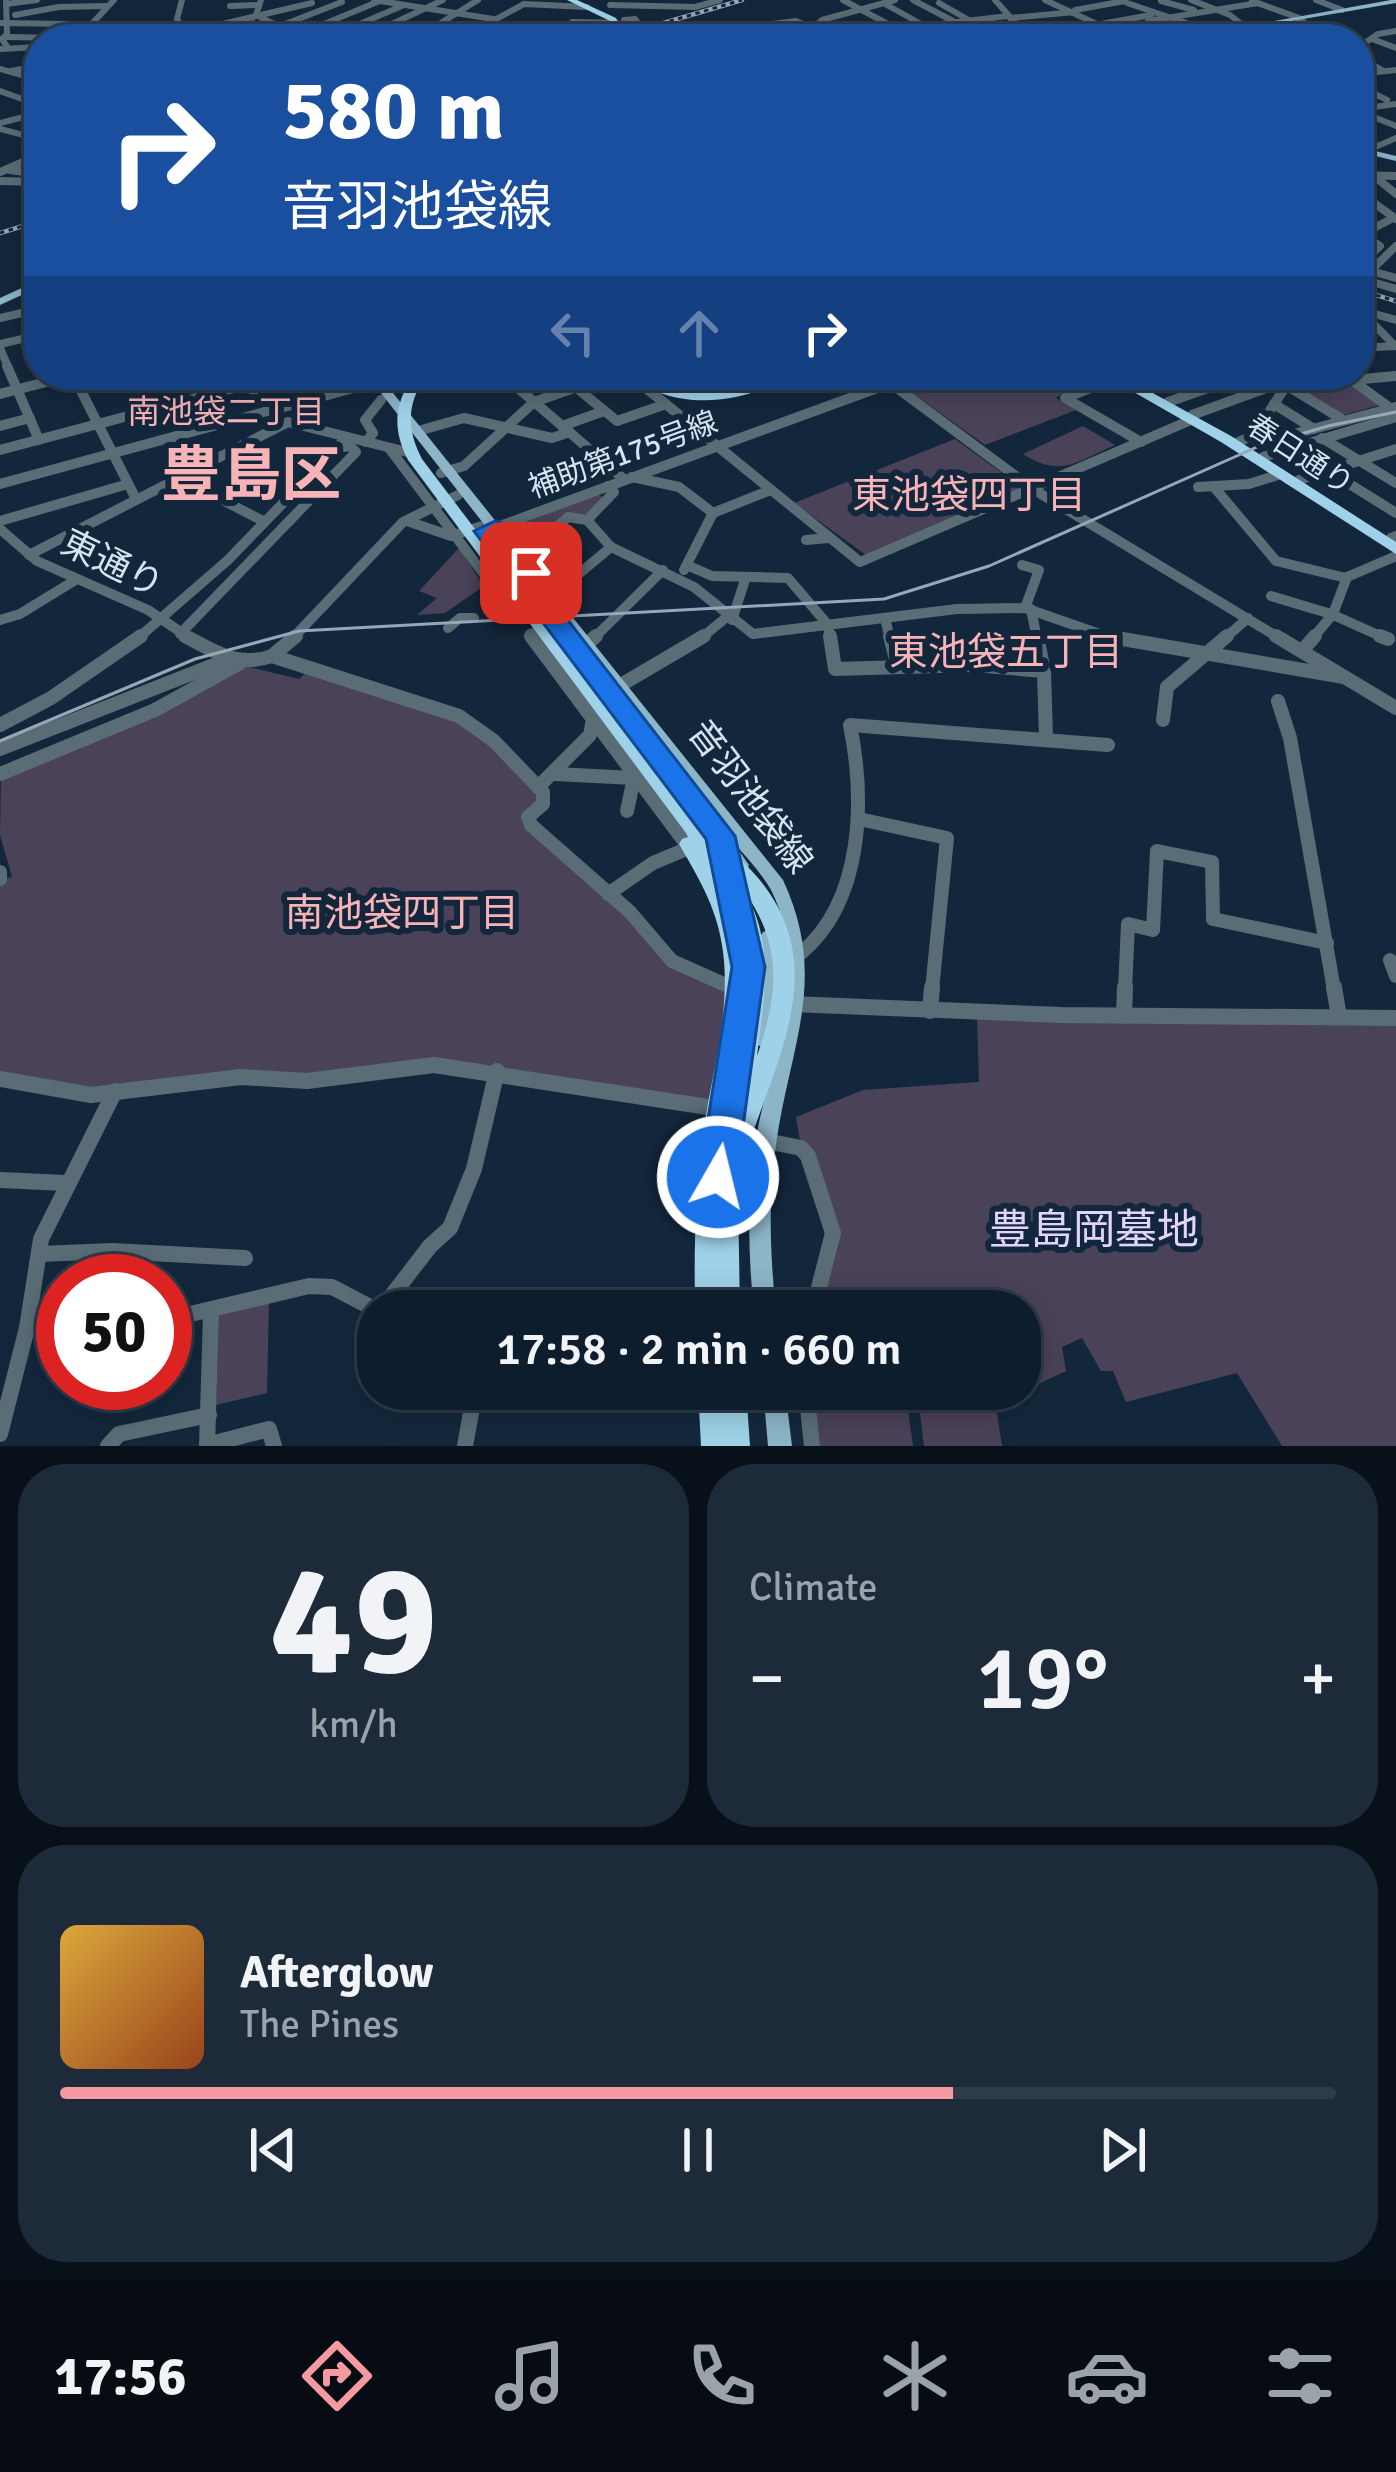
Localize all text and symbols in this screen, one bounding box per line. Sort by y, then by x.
text: 580 m [282,59,504,163]
icon: right [84,72,240,228]
text: 音羽池袋線 [282,174,552,241]
icon: left [540,300,606,366]
icon: ahead [666,300,732,366]
icon: right [792,300,858,366]
district label: 南池袋二丁目 [127,392,325,433]
street label: 補助第175号線 [523,404,723,506]
street label: 春日通り [1240,407,1360,503]
district label: 豊島区 [161,439,341,513]
district label: 東池袋四丁目 [852,471,1086,519]
street label: 東通り [54,520,170,608]
pin [480,522,582,624]
icon: arrive [498,540,564,606]
district label: 東池袋五丁目 [889,628,1123,676]
street label: 音羽池袋線 [678,712,822,882]
district label: 南池袋四丁目 [285,889,519,937]
position arrow [655,1114,781,1240]
park label: 豊島岡墓地 [989,1205,1199,1256]
speed limit sign: 50 [36,1254,192,1410]
text: 17:58 · 2 min · 660 m [497,1322,901,1377]
text: 49 [269,1525,438,1718]
text: Climate [749,1563,878,1611]
text: 19° [977,1623,1108,1734]
text: − [749,1638,785,1719]
text: + [1300,1638,1336,1719]
text: km/h [309,1700,398,1748]
text: Afterglow [240,1945,433,2000]
text: The Pines [240,2000,399,2048]
icon: previous [240,2117,306,2183]
icon: pause [665,2117,731,2183]
icon: next [1090,2117,1156,2183]
icon: directions [295,2334,379,2418]
icon: music [488,2334,572,2418]
icon: phone [680,2334,764,2418]
icon: climate [873,2334,957,2418]
icon: car [1065,2334,1149,2418]
icon: filters [1258,2334,1342,2418]
text: 17:56 [54,2343,187,2410]

